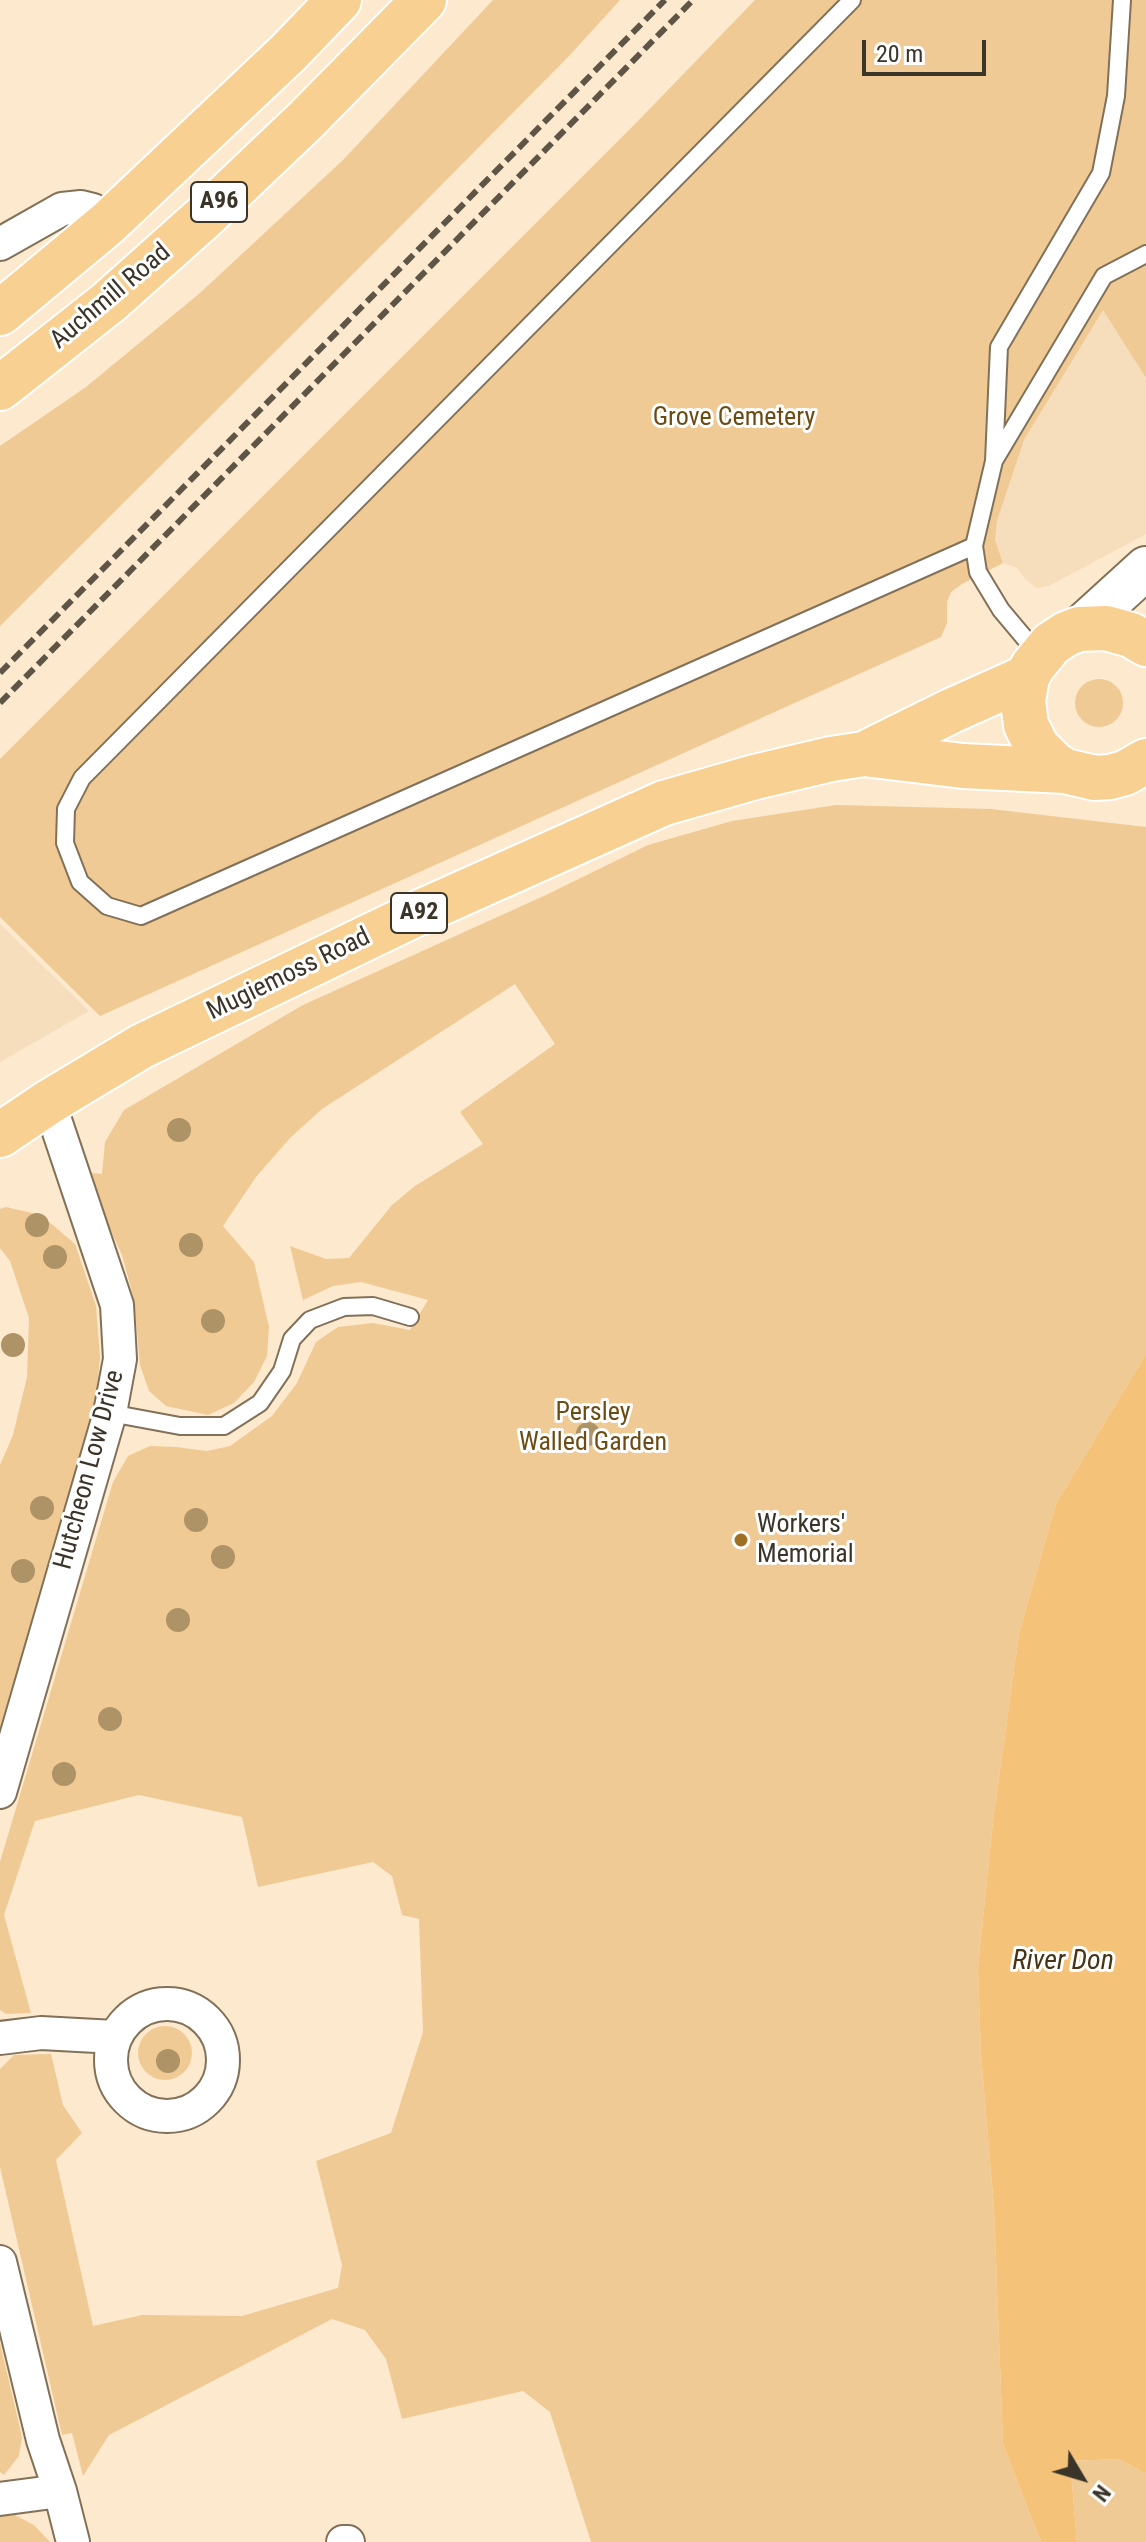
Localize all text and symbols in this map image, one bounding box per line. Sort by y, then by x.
scale bar [866,24,990,74]
text: 20 m [876,40,923,68]
road number: A96 [191,182,247,222]
street label: Auchmill Road [44,238,178,356]
park label: Grove Cemetery [653,402,815,434]
road number: A92 [391,893,447,933]
street label: Mugiemoss Road [202,922,376,1028]
street label: Hutcheon Low Drive [48,1367,132,1573]
park label: Persley Walled Garden [519,1397,667,1458]
place label: Workers' Memorial [757,1509,854,1570]
marker: Workers' Memorial [732,1531,750,1549]
water label: River Don [1012,1945,1114,1979]
north arrow [1042,2438,1122,2518]
text: N [1087,2480,1115,2506]

